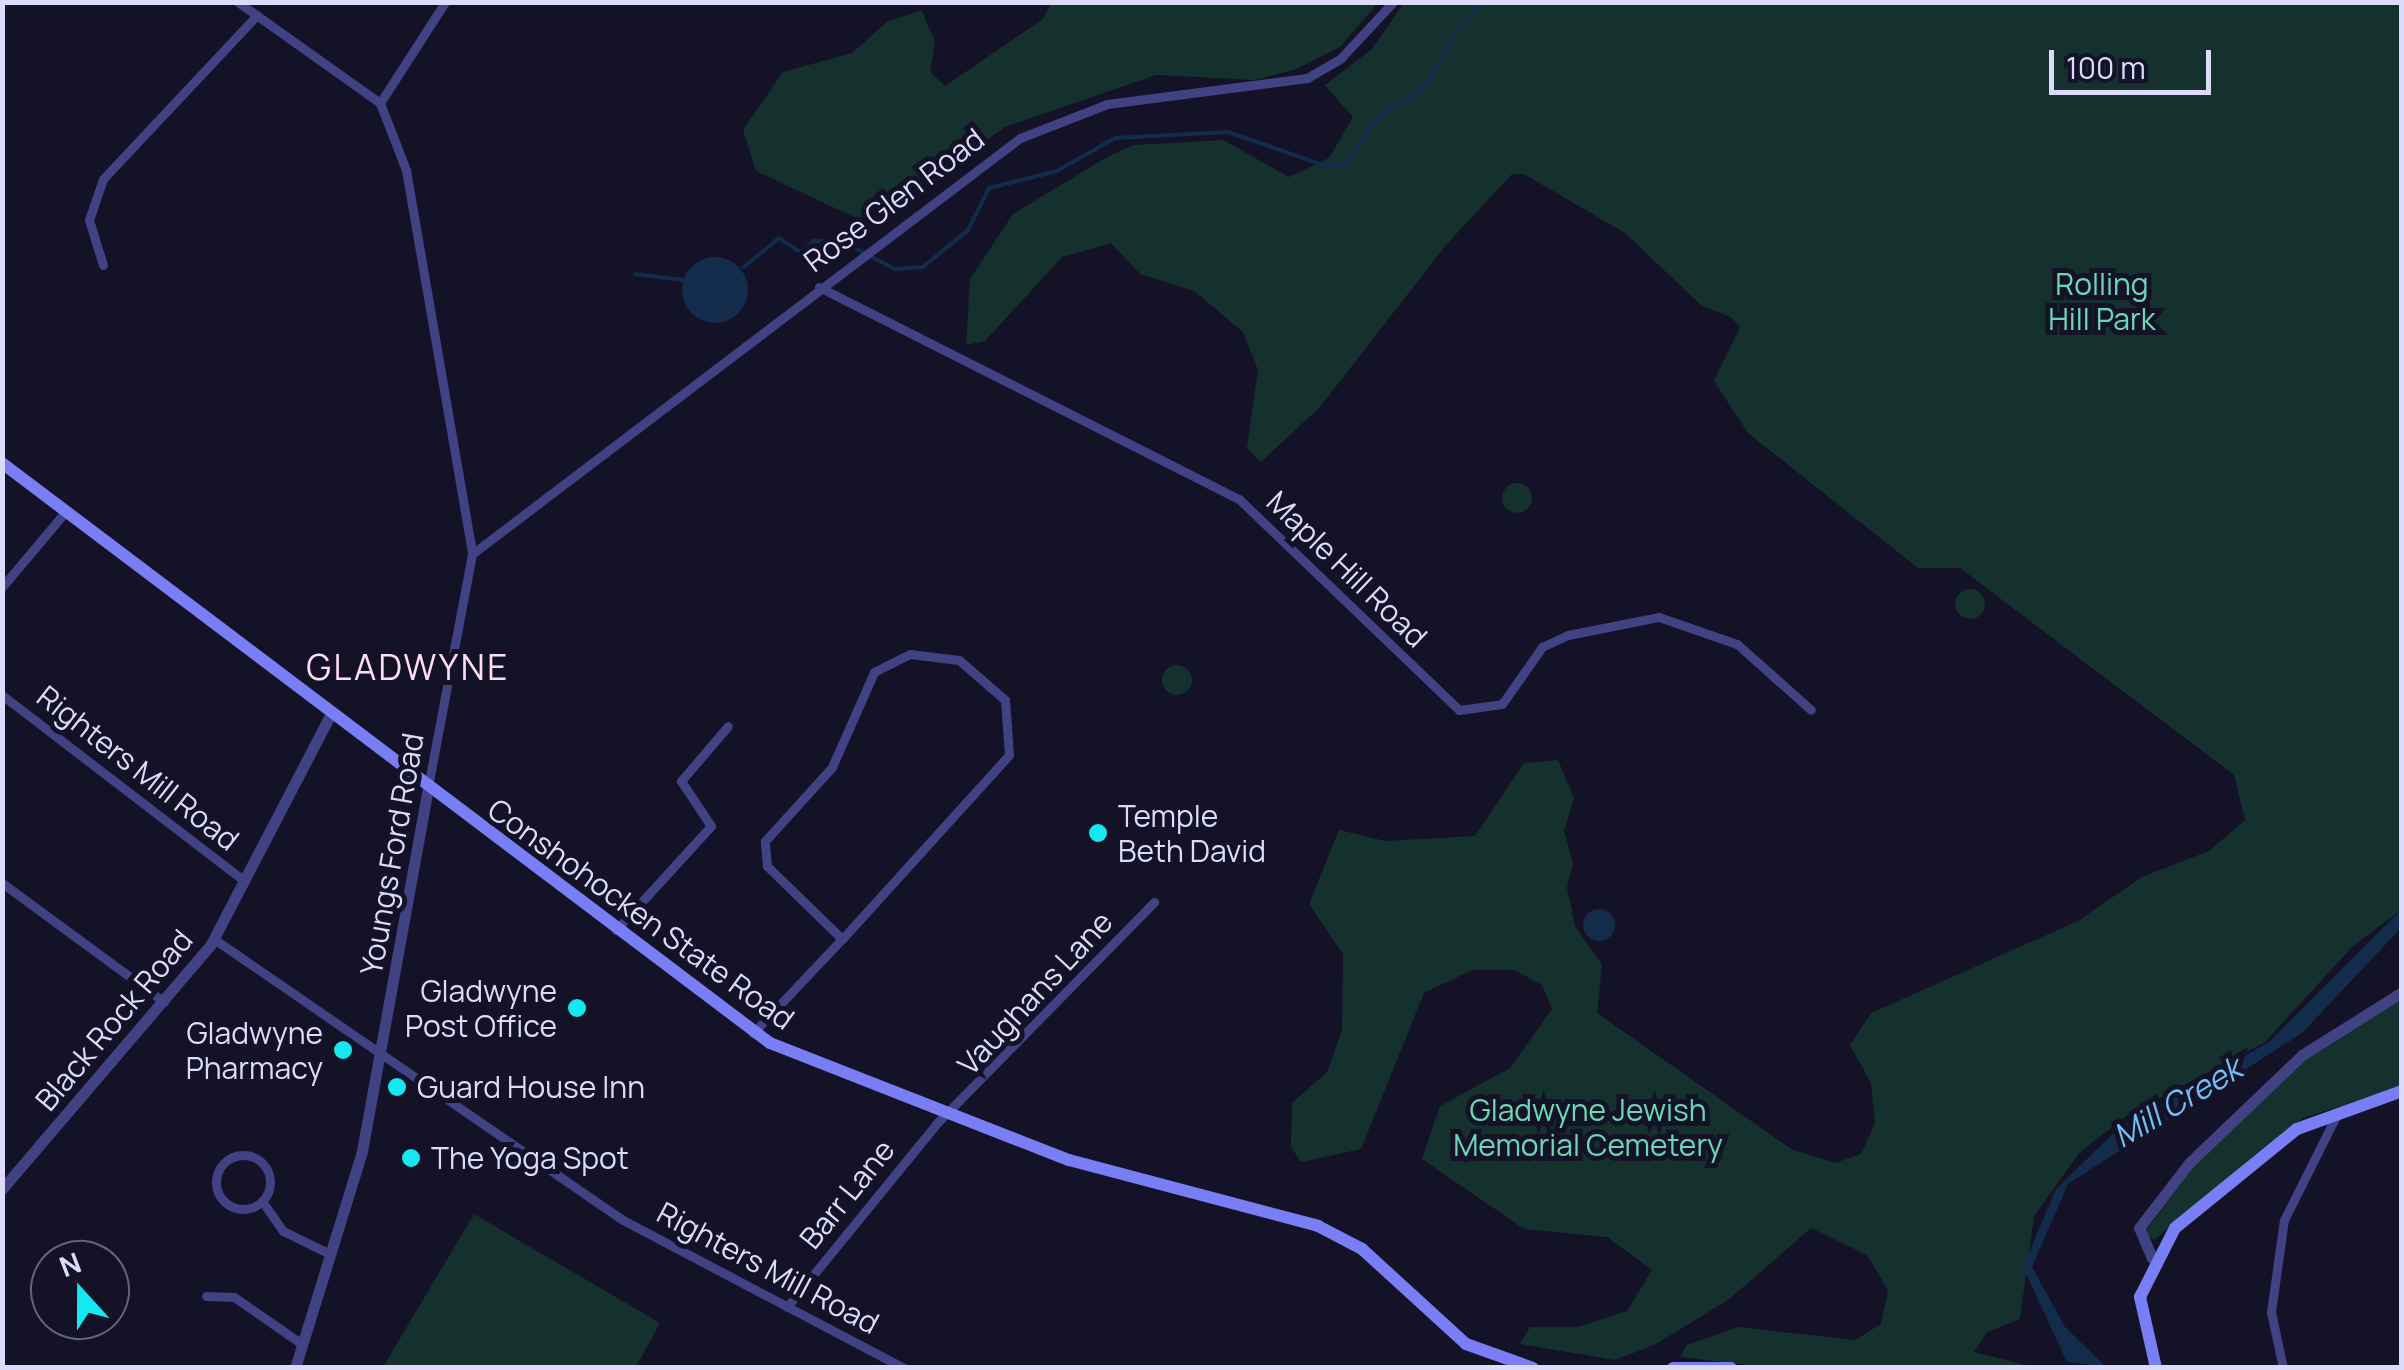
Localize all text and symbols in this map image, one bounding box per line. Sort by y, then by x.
scale bar [2054,30,2216,92]
text: 100 m [2066,47,2146,88]
street label: Rose Glen Road [797,121,991,279]
park label: Rolling Hill Park [2048,266,2156,336]
street label: Maple Hill Road [1259,484,1435,654]
district label: GLADWYNE [306,646,510,688]
street label: Righters Mill Road [30,678,246,858]
street label: Youngs Ford Road [353,730,431,978]
street label: Conshohocken State Road [481,791,801,1037]
place label: Temple Beth David [1118,798,1266,868]
marker: Temple Beth David [1087,822,1109,844]
street label: Vaughans Lane [950,904,1120,1082]
street label: Black Rock Road [28,922,200,1118]
place label: Gladwyne Post Office [405,973,557,1044]
marker: Gladwyne Post Office [566,997,588,1019]
place label: Gladwyne Pharmacy [186,1015,323,1086]
marker: Gladwyne Pharmacy [332,1039,354,1061]
water label: Mill Creek [2106,1049,2248,1155]
place label: Guard House Inn [417,1069,645,1105]
marker: Guard House Inn [386,1076,408,1098]
park label: Gladwyne Jewish Memorial Cemetery [1453,1092,1723,1162]
street label: Barr Lane [792,1132,902,1256]
place label: The Yoga Spot [431,1140,629,1176]
marker: The Yoga Spot [400,1147,422,1169]
street label: Righters Mill Road [651,1194,885,1342]
north arrow [30,1240,130,1340]
text: N [54,1243,86,1285]

